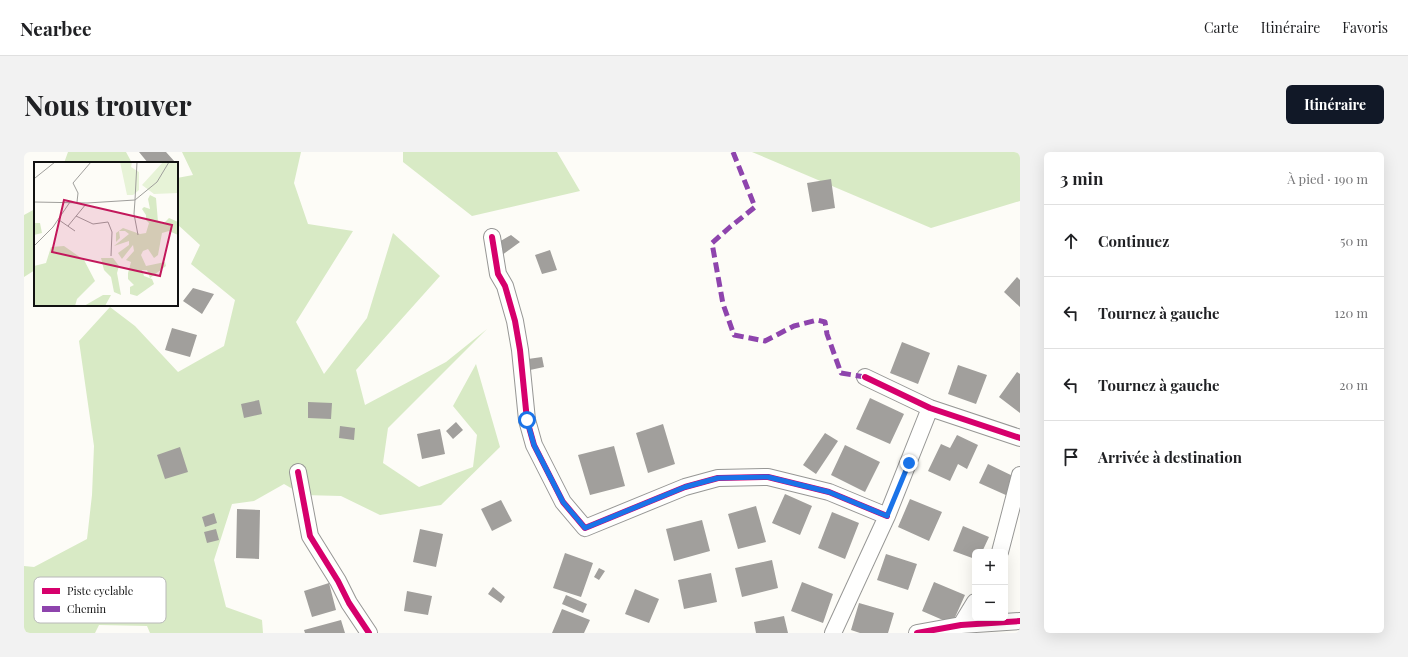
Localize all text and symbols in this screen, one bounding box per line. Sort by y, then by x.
text: Nearbee [20,15,92,41]
text: Carte [1204,18,1239,37]
text: Itinéraire [1261,18,1320,37]
text: Favoris [1342,18,1388,37]
button: Itinéraire [1286,85,1384,124]
text: Nous trouver [24,86,192,123]
inset map [34,162,178,306]
text: 3 min [1060,167,1103,189]
text: À pied · 190 m [1287,170,1368,187]
icon: ahead [1060,230,1082,252]
text: Continuez [1098,231,1169,251]
text: 50 m [1340,232,1368,249]
icon: left [1060,302,1082,324]
text: Tournez à gauche [1098,303,1220,323]
text: 120 m [1334,304,1368,321]
icon: left [1060,374,1082,396]
text: Tournez à gauche [1098,375,1220,395]
text: 20 m [1339,376,1368,393]
route start [518,411,536,429]
icon: arrive [1060,446,1082,468]
text: Arrivée à destination [1098,447,1242,467]
route end [900,454,918,472]
map controls [972,549,1008,621]
button: + [972,549,1008,585]
legend [34,577,166,623]
text: Piste cyclable [67,583,134,598]
button: − [972,585,1008,621]
text: Chemin [67,601,107,616]

